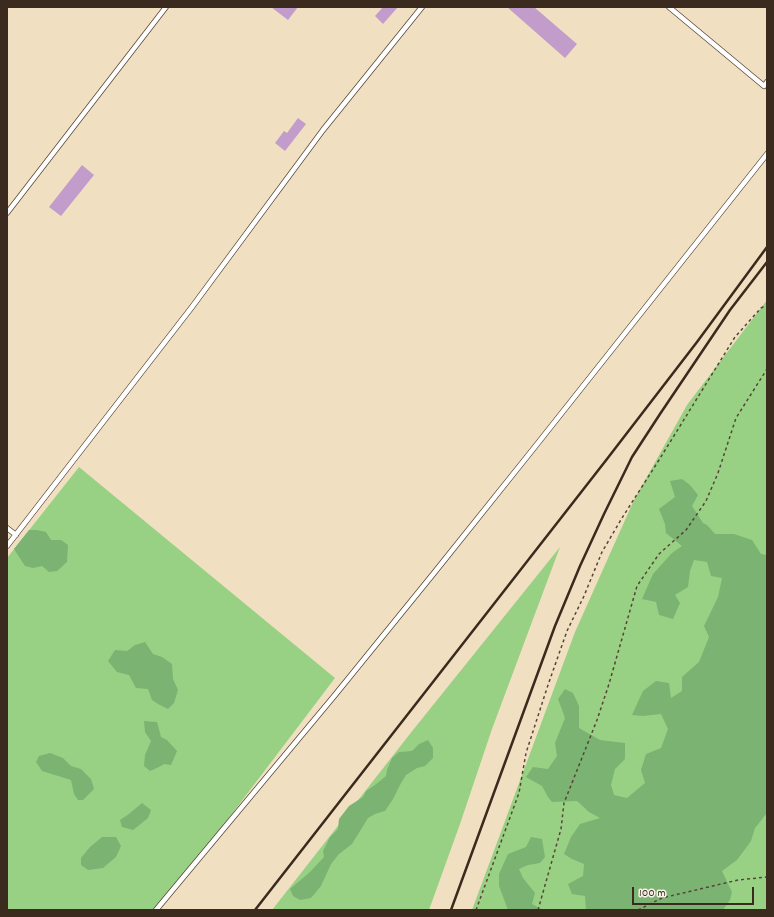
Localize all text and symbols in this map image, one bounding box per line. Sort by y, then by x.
scale bar [634,879,756,905]
text: 100 m [639,885,666,902]

